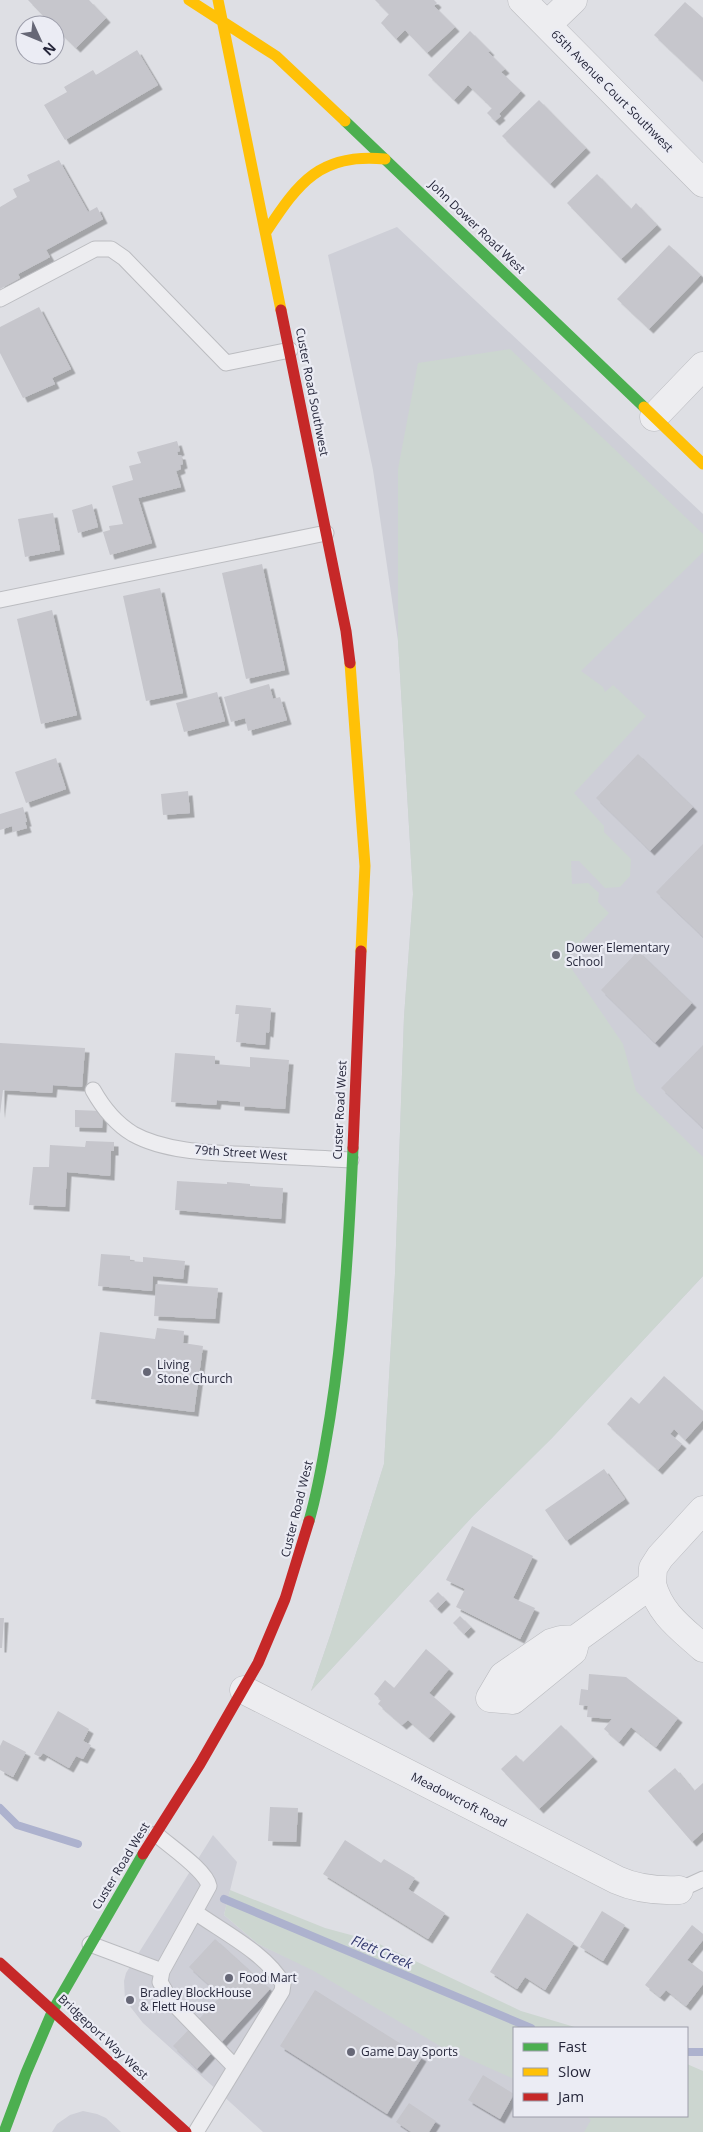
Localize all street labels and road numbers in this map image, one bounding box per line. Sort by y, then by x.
street label: 65th Avenue Court Southwest [547,26,677,156]
street label: John Dower Road West [425,175,529,277]
street label: Custer Road Southwest [292,326,333,457]
street label: Custer Road West [328,1060,351,1160]
street label: 79th Street West [194,1141,288,1164]
street label: Custer Road West [276,1459,317,1559]
street label: Meadowcroft Road [408,1768,510,1831]
street label: Custer Road West [88,1819,153,1913]
street label: Bridgeport Way West [54,1990,152,2083]

